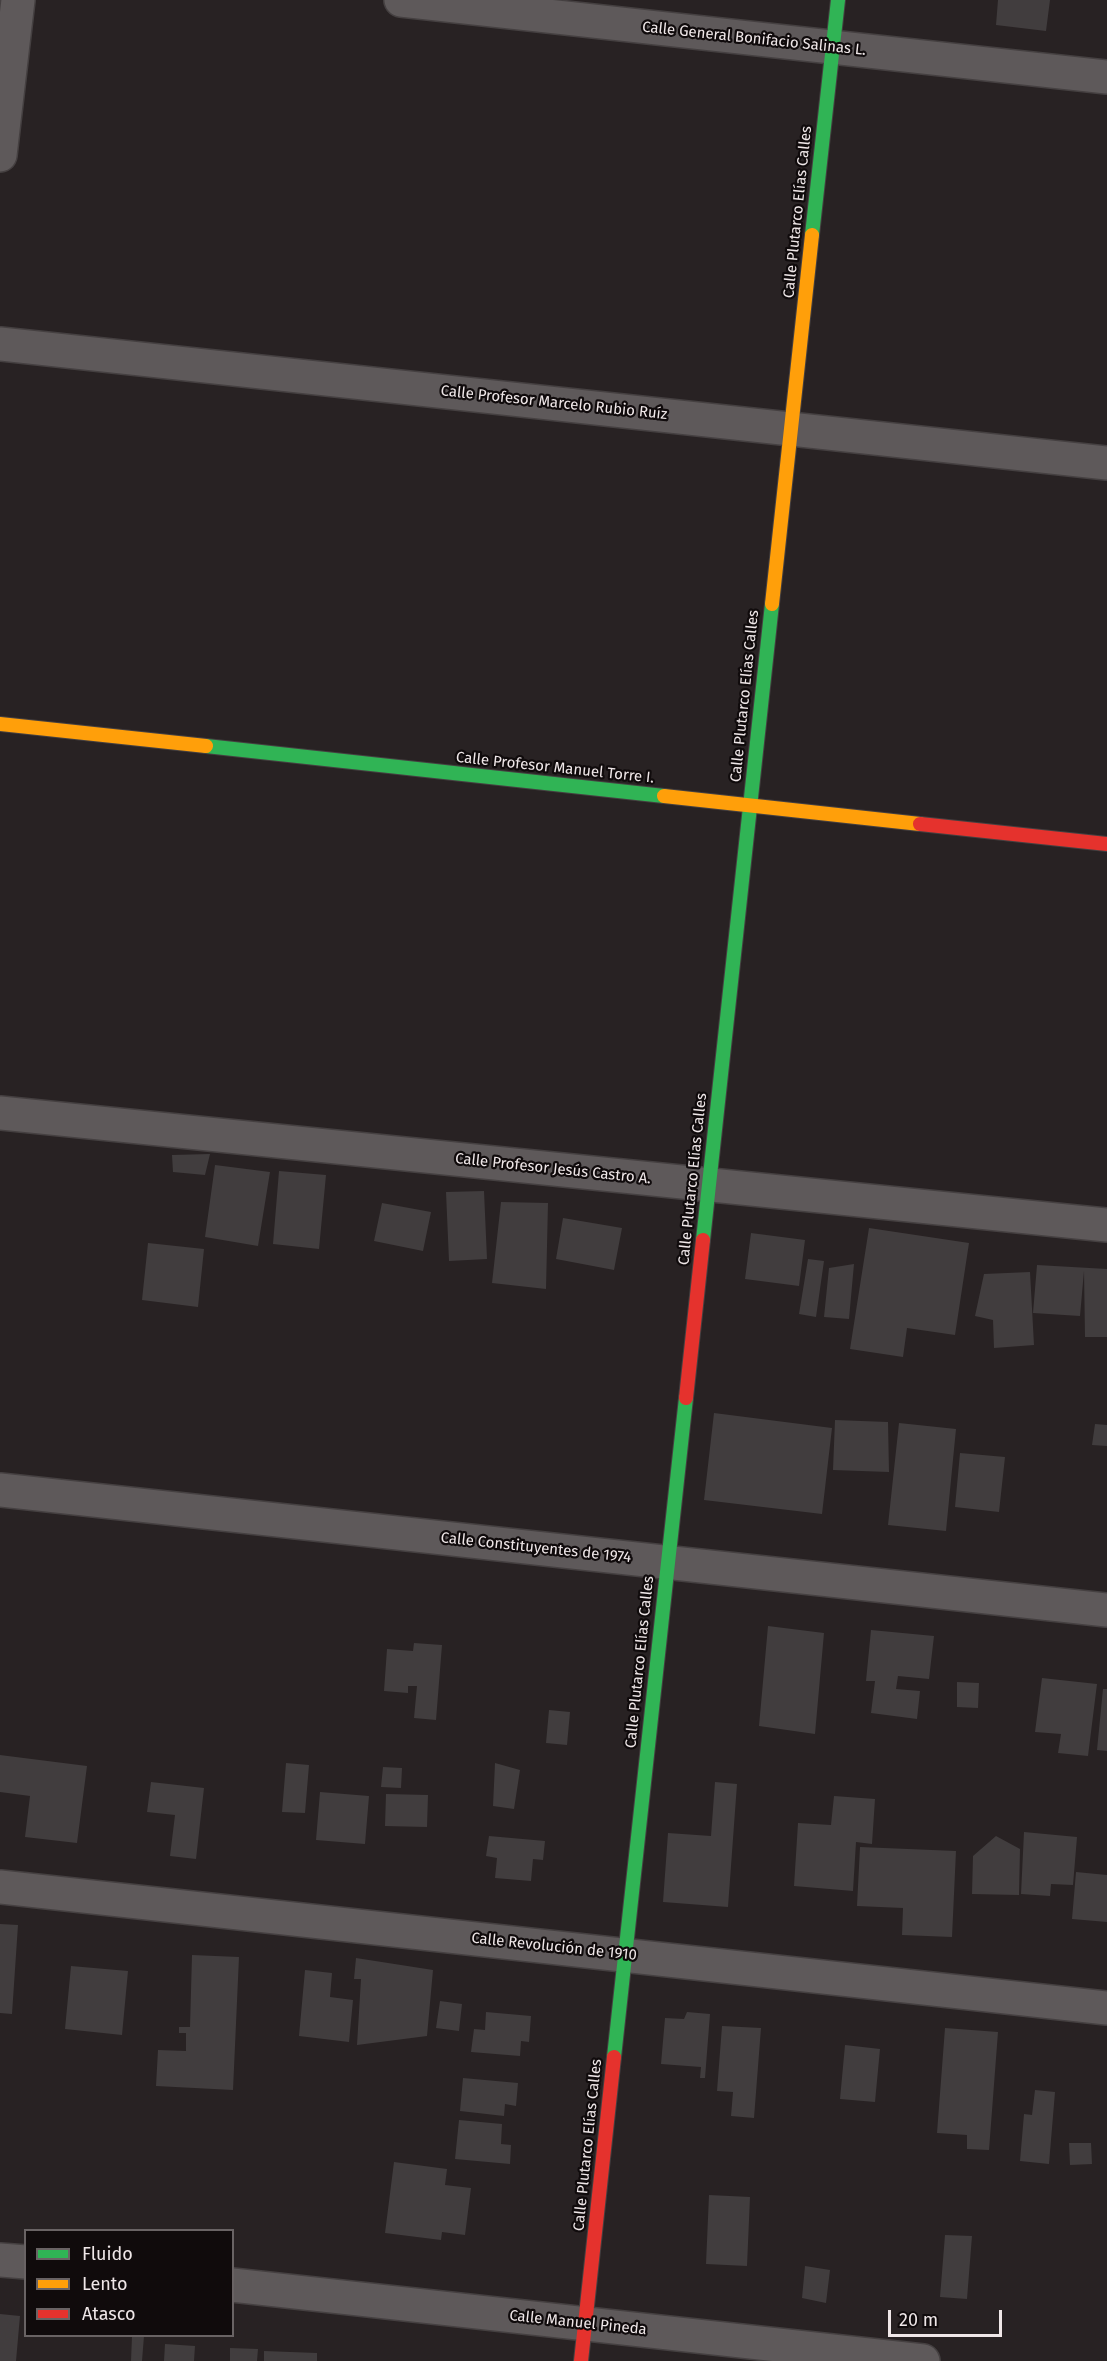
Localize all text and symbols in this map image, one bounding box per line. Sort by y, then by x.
street label: Calle General Bonifacio Salinas L. [641,18,867,60]
street label: Calle Plutarco Elías Calles [780,125,816,299]
street label: Calle Profesor Marcelo Rubio Ruíz [440,382,668,424]
street label: Calle Plutarco Elías Calles [727,609,763,783]
street label: Calle Profesor Manuel Torre I. [455,749,655,787]
street label: Calle Plutarco Elías Calles [675,1092,711,1266]
street label: Calle Profesor Jesús Castro A. [454,1150,652,1188]
street label: Calle Constituyentes de 1974 [440,1529,632,1567]
street label: Calle Plutarco Elías Calles [622,1575,658,1749]
street label: Calle Revolución de 1910 [470,1929,638,1965]
street label: Calle Plutarco Elías Calles [570,2058,606,2232]
legend [24,2229,234,2337]
text: Fluido [82,2243,133,2265]
text: Lento [82,2273,128,2295]
scale bar [891,2298,1005,2336]
text: Atasco [82,2303,135,2325]
street label: Calle Manuel Pineda [508,2307,648,2339]
text: 20 m [899,2309,938,2331]

